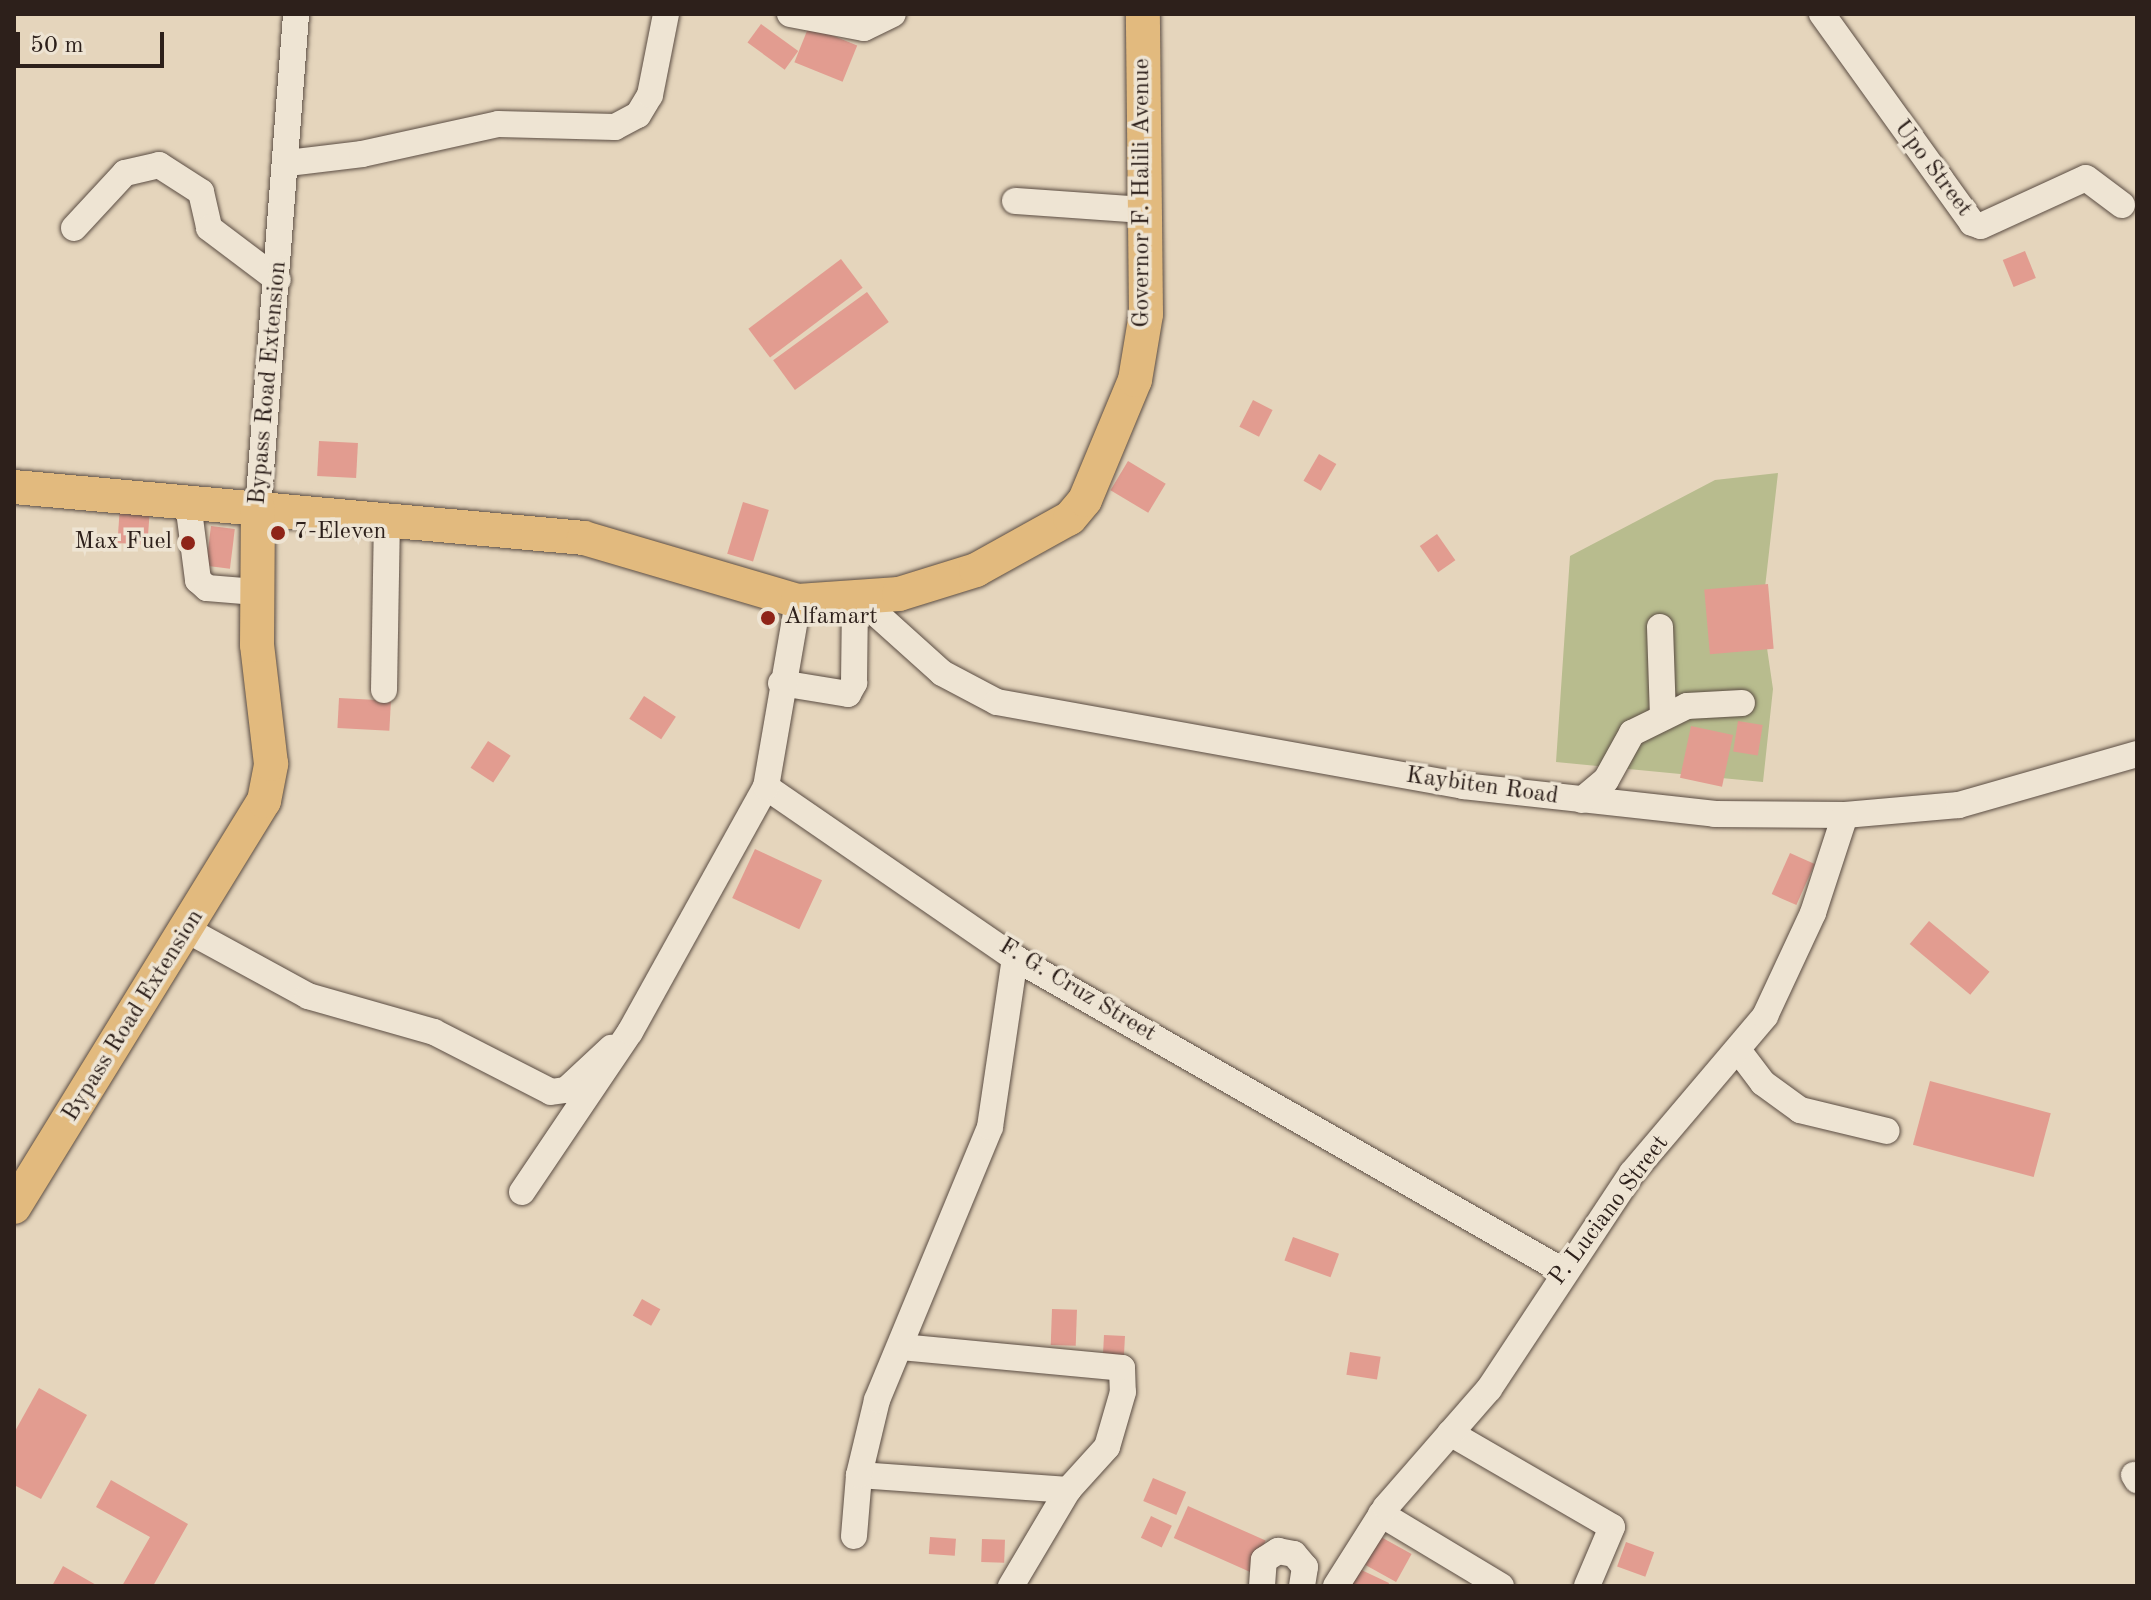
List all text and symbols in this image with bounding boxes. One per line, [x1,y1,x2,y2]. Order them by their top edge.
scale bar [20,16,168,66]
text: 50 m [30,34,84,58]
street label: Governor F. Halili Avenue [1129,58,1157,328]
street label: Upo Street [1886,115,1978,223]
street label: Bypass Road Extension [244,260,294,506]
place label: 7-Eleven [294,519,386,547]
marker: 7-Eleven [269,524,287,542]
place label: Max Fuel [74,529,172,557]
marker: Max Fuel [179,534,197,552]
place label: Alfamart [784,604,878,632]
marker: Alfamart [759,609,777,627]
street label: Kaybiten Road [1404,762,1560,812]
street label: Bypass Road Extension [57,905,211,1127]
street label: F. G. Cruz Street [993,933,1161,1049]
street label: P. Luciano Street [1544,1130,1676,1292]

